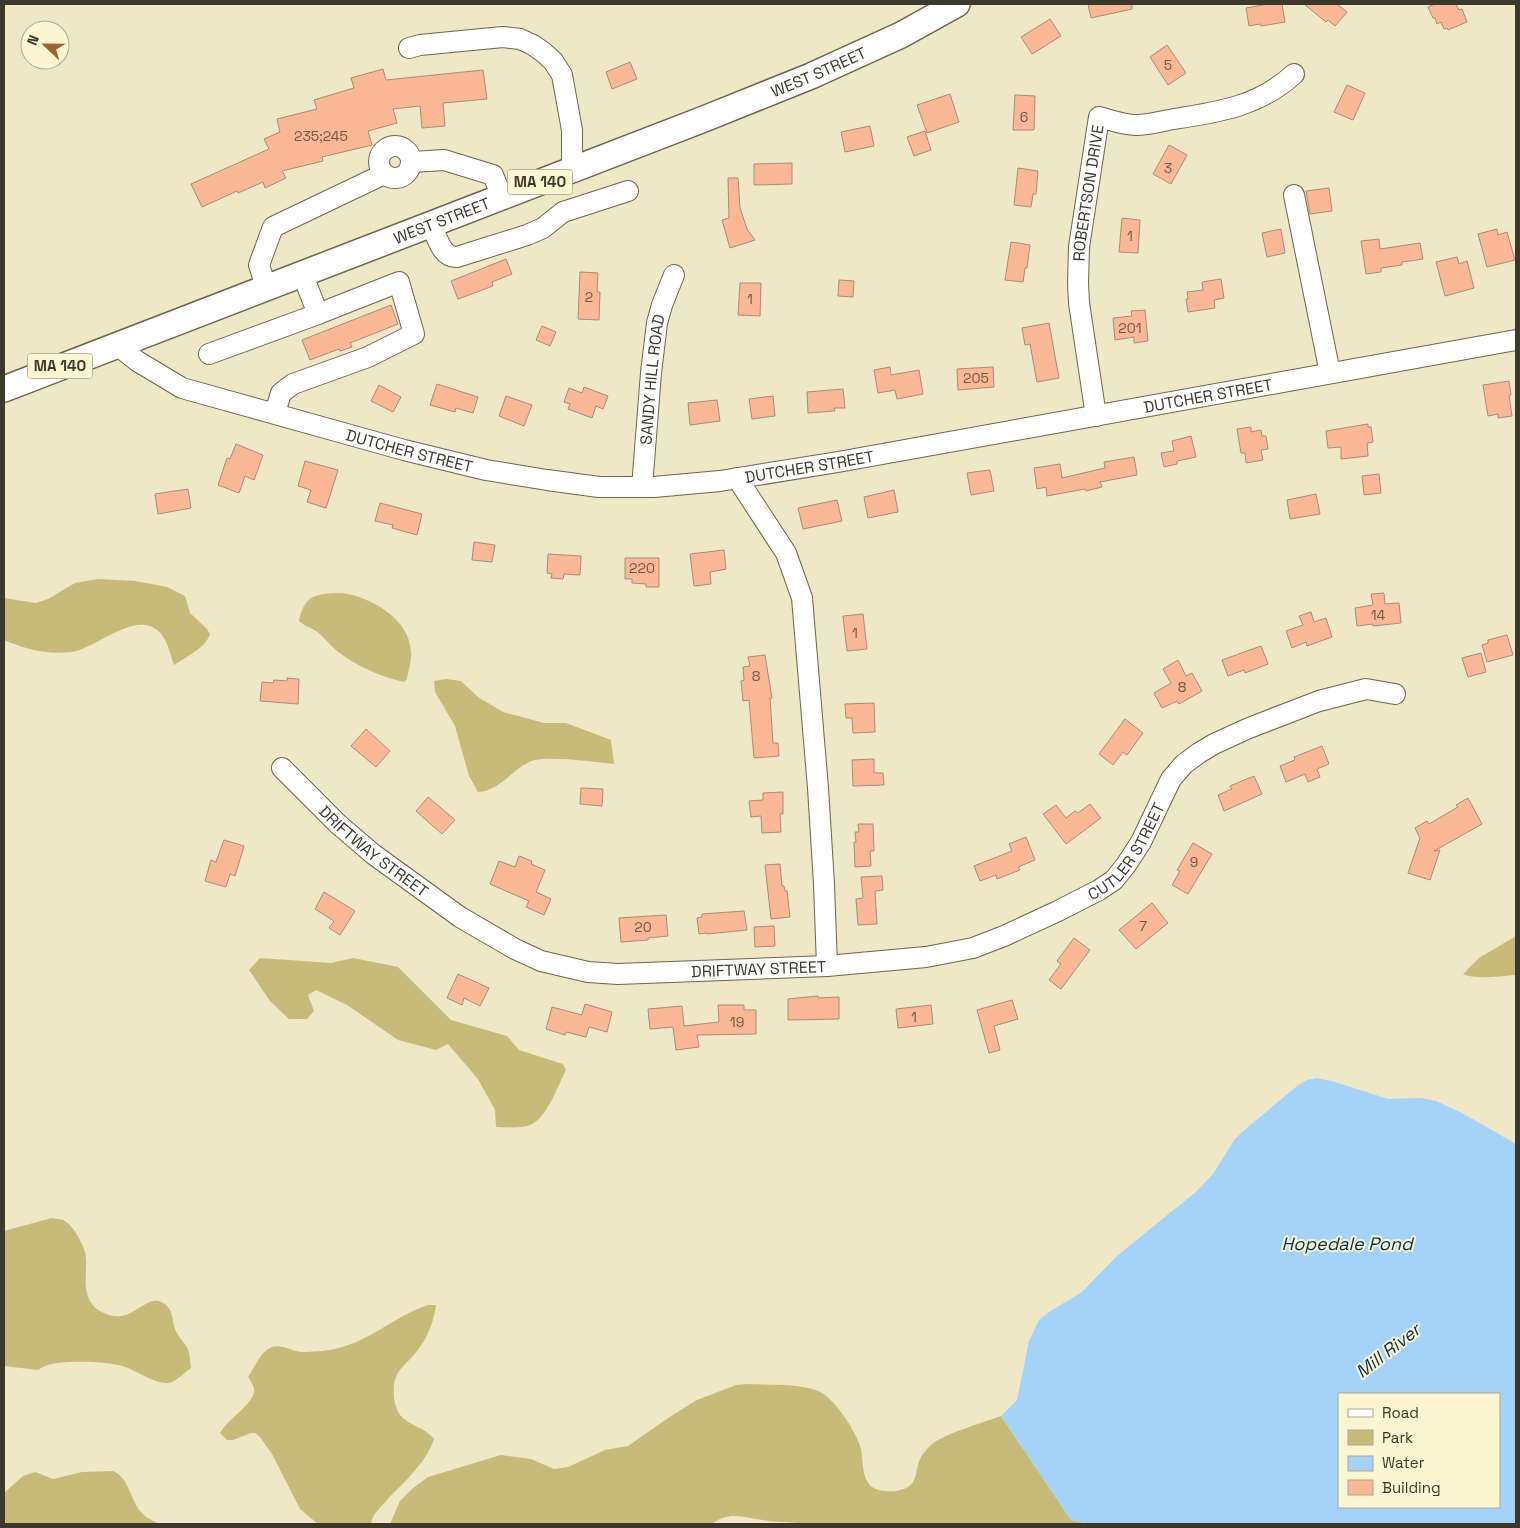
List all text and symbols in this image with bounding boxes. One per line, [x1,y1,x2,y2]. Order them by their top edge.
north arrow [20,20,70,70]
text: N [23,32,43,48]
street label: WEST STREET [768,42,870,102]
house number: 5 [1164,56,1172,74]
house number: 6 [1020,108,1028,126]
street label: ROBERTSON DRIVE [1068,123,1109,262]
house number: 235;245 [294,127,348,145]
house number: 3 [1164,159,1172,177]
road number: MA 140 [508,170,572,194]
street label: WEST STREET [390,193,493,249]
house number: 1 [1127,227,1133,245]
house number: 2 [585,288,593,306]
house number: 1 [747,290,753,308]
street label: SANDY HILL ROAD [635,312,670,446]
house number: 201 [1118,319,1142,337]
road number: MA 140 [28,354,92,378]
house number: 205 [963,369,989,387]
street label: DUTCHER STREET [1142,374,1274,418]
street label: DUTCHER STREET [343,424,475,477]
street label: DUTCHER STREET [743,446,876,488]
house number: 220 [629,559,655,577]
house number: 14 [1371,606,1386,624]
house number: 1 [852,624,858,642]
house number: 8 [752,667,761,685]
house number: 8 [1178,678,1187,696]
street label: CUTLER STREET [1084,799,1169,905]
street label: DRIFTWAY STREET [314,801,433,902]
house number: 9 [1190,853,1198,871]
house number: 7 [1139,917,1147,935]
house number: 20 [634,918,652,936]
street label: DRIFTWAY STREET [691,956,827,982]
house number: 1 [911,1008,917,1026]
house number: 19 [730,1013,744,1031]
water label: Hopedale Pond [1281,1232,1415,1255]
water label: Mill River [1351,1317,1426,1383]
legend [1338,1393,1500,1508]
text: Road [1382,1403,1419,1422]
text: Park [1382,1428,1413,1447]
text: Water [1382,1453,1425,1472]
text: Building [1382,1478,1441,1497]

